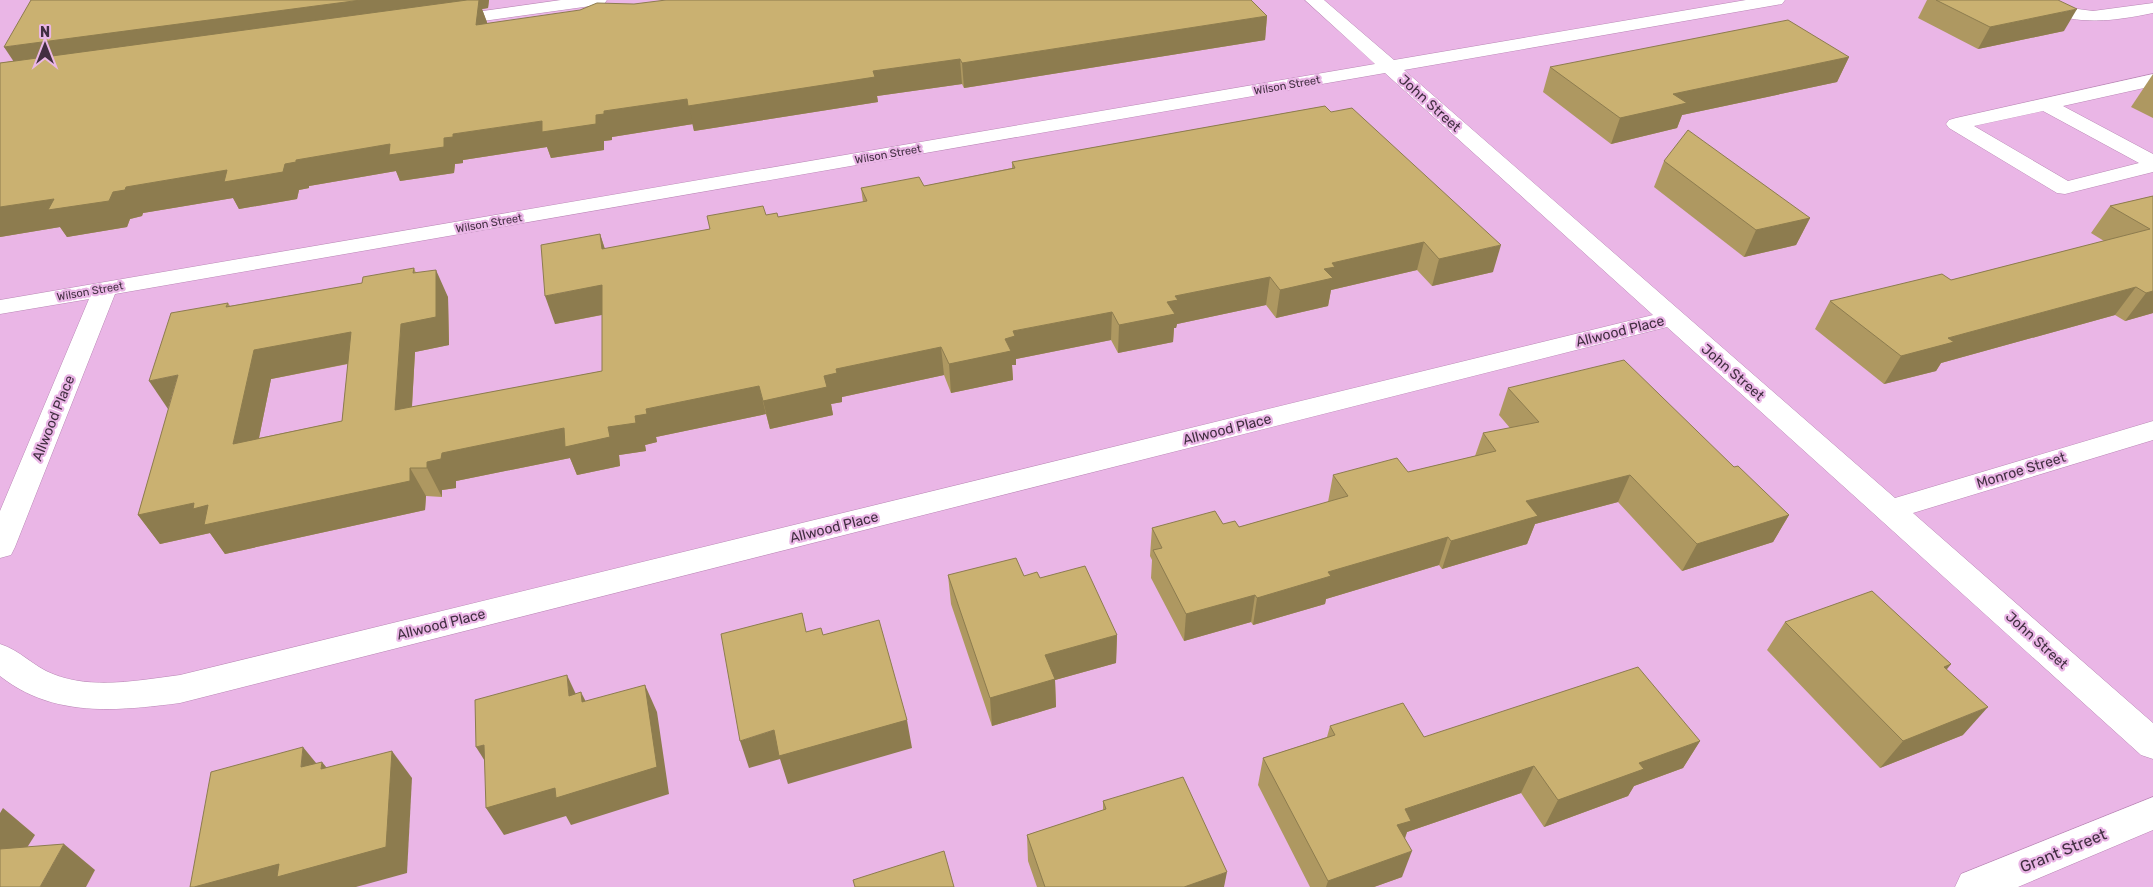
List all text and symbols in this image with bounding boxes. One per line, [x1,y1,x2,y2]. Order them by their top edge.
north arrow [20,20,70,70]
text: N [40,24,50,41]
street label: John Street [1395,71,1465,136]
street label: Wilson Street [1253,73,1322,98]
street label: Wilson Street [854,142,923,167]
street label: Wilson Street [455,211,524,236]
street label: Wilson Street [56,279,125,304]
street label: Allwood Place [1574,312,1666,351]
street label: John Street [1698,340,1768,405]
street label: Allwood Place [29,373,78,463]
street label: Allwood Place [1181,410,1273,449]
street label: Monroe Street [1974,449,2068,492]
street label: Allwood Place [788,508,880,547]
street label: Allwood Place [395,605,487,644]
street label: John Street [2002,608,2072,673]
street label: Grant Street [2017,824,2109,876]

